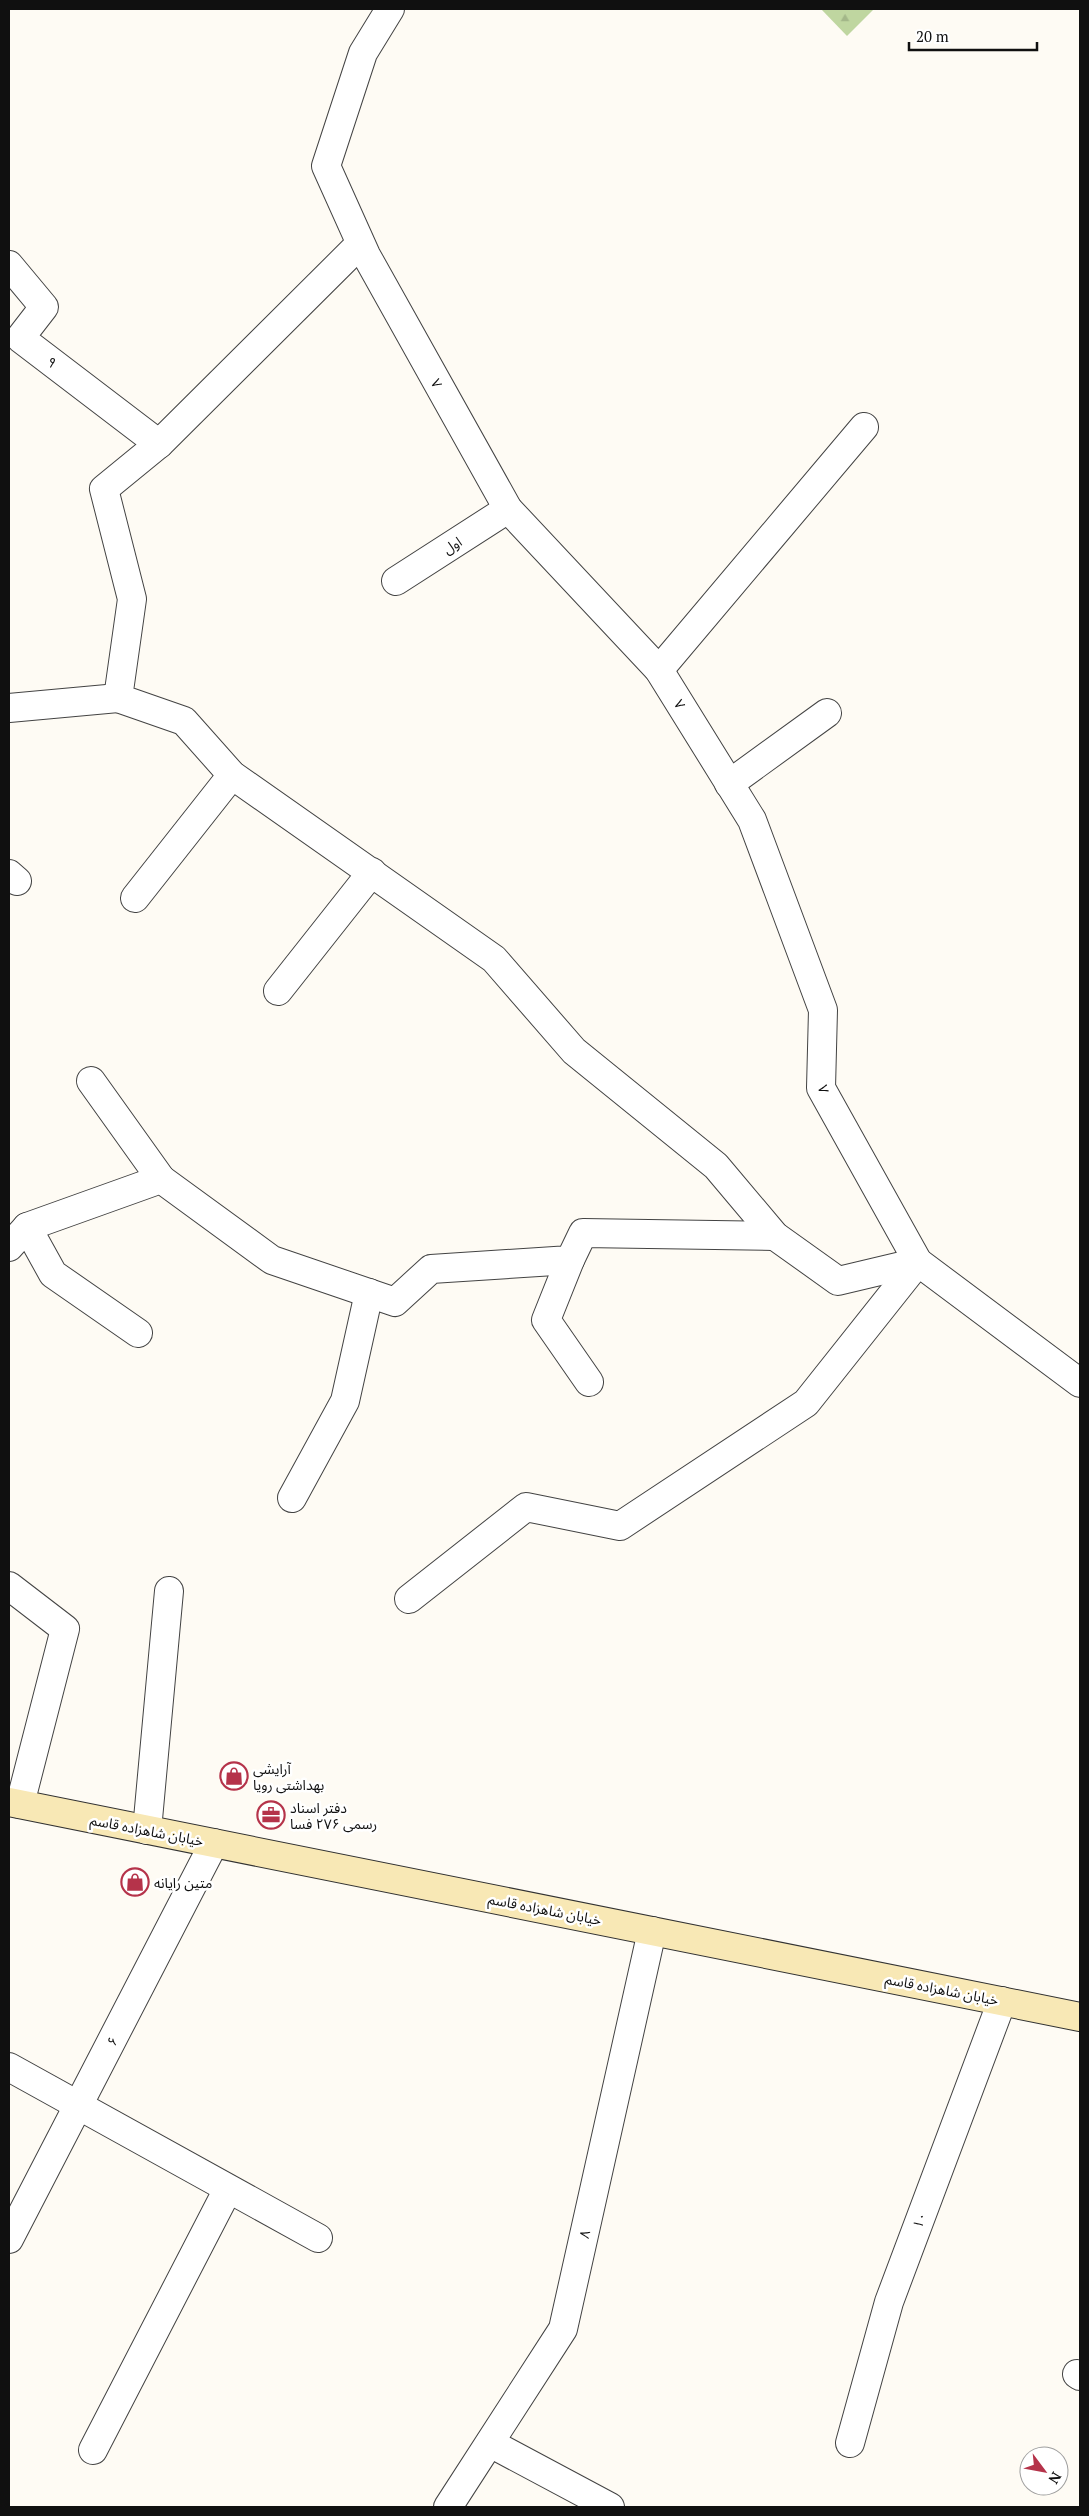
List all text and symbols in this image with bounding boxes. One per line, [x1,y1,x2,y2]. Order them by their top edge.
scale bar [909,20,1036,52]
text: 20 m [916,26,949,46]
street label: ۹ [43,352,61,372]
street label: ۷ [427,375,447,391]
street label: اول [439,532,465,558]
street label: ۷ [670,696,690,712]
street label: ۷ [814,1082,834,1096]
place label: آرایشی بهداشتی رویا [253,1759,324,1794]
shop icon: آرایشی بهداشتی رویا [219,1761,249,1791]
place label: دفتر اسناد رسمی ۲۷۶ فسا [290,1798,377,1833]
office icon: دفتر اسناد رسمی ۲۷۶ فسا [256,1800,286,1830]
street label: خیابان شاهزاده قاسم [88,1810,205,1852]
shop icon: متین رایانه [120,1867,150,1897]
place label: متین رایانه [154,1873,212,1892]
street label: خیابان شاهزاده قاسم [486,1889,603,1931]
street label: خیابان شاهزاده قاسم [883,1969,1000,2011]
street label: ۶ [102,2033,122,2049]
street label: ۱۰ [907,2209,931,2231]
street label: ۸ [574,2228,594,2240]
north arrow [1019,2446,1069,2496]
text: N [1044,2469,1066,2488]

